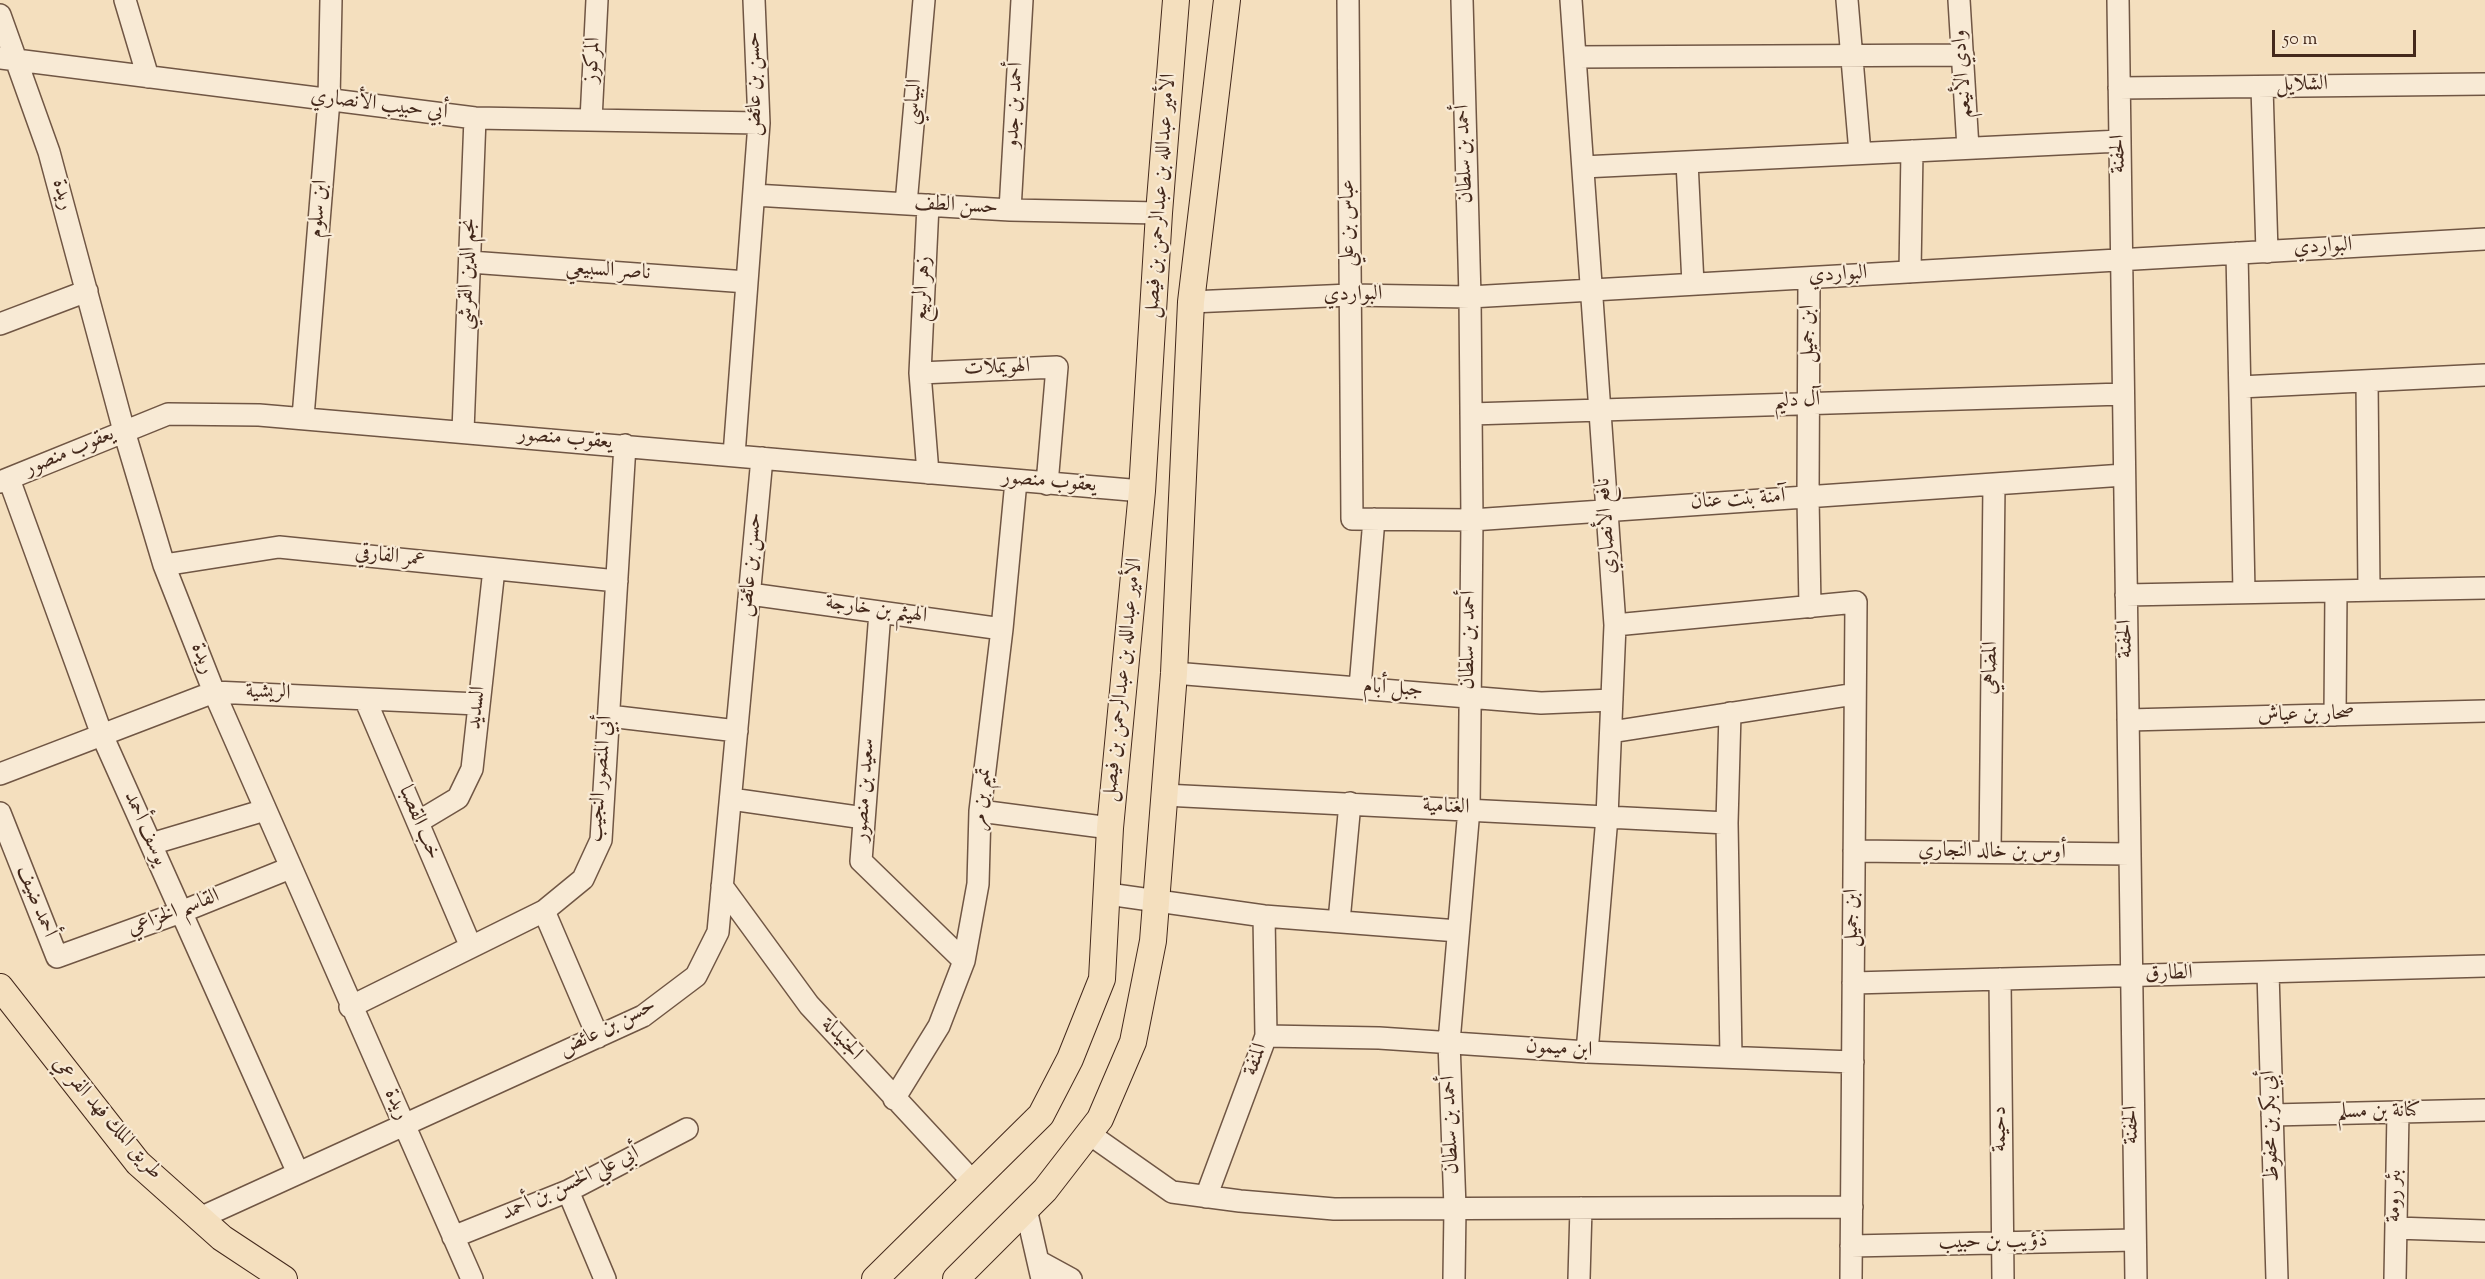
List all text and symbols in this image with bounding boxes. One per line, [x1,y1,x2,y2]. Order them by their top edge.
scale bar [2275,18,2419,56]
text: 50 m [2283,27,2317,53]
street label: وادي الأنيعم [1948,29,1980,119]
street label: حسن بن عائض [742,31,770,137]
street label: المركوز [580,37,608,83]
street label: أحمد بن جدو [1001,62,1031,148]
street label: الأمير عبدالله بن عبدالرحمن بن فيصل [1141,73,1183,319]
street label: الشلايل [2276,73,2328,99]
street label: البياسي [900,78,930,126]
street label: أبي حبيب الأنصاري [309,85,449,127]
street label: أحمد بن سلطان [1452,104,1480,204]
street label: الحفنة [2107,134,2133,174]
street label: ريدة [45,177,77,213]
street label: ابن سلوم [305,179,335,239]
street label: عباس بن علي [1336,179,1362,267]
street label: حسن الطف [913,192,999,222]
street label: نجم الدين القرشي [454,218,484,330]
street label: البواردي [2293,234,2353,262]
street label: ناصر السبيعي [565,256,651,288]
street label: زهر الربيع [910,256,938,322]
street label: البواردي [1808,262,1868,290]
street label: البواردي [1323,283,1383,309]
street label: ابن جميل [1796,305,1822,363]
street label: الهويملات [963,355,1031,383]
street label: آل دليم [1773,389,1821,415]
street label: يعقوب منصور [21,423,119,483]
street label: يعقوب منصور [517,423,613,457]
street label: يعقوب منصور [1001,466,1097,500]
street label: نافع الأنصاري [1592,477,1624,575]
street label: آمنة بنت عنان [1690,485,1786,517]
street label: حسن بن عائض [735,512,769,618]
street label: عمر الفارقي [353,542,427,574]
street label: الأمير عبدالله بن عبدالرحمن بن فيصل [1099,557,1149,803]
street label: أحمد بن سلطان [1457,590,1483,690]
street label: الهيثم بن خارجة [824,591,928,631]
street label: الحفنة [2114,619,2140,659]
street label: ريدة [184,640,218,678]
street label: المضاهي [1979,641,2005,695]
street label: جبل أبام [1362,675,1424,705]
street label: الريشية [245,680,291,708]
street label: السديد [463,685,493,731]
street label: صحار بن عياش [2257,703,2355,729]
street label: أبي المنصور النجيب [584,715,620,843]
street label: سعيد بن منصور [850,738,882,842]
street label: تميم بن مر [968,767,998,831]
street label: خب القصبا [391,782,445,864]
street label: يوسف أحمد [116,788,172,870]
street label: الغنامية [1422,794,1470,822]
street label: أوس بن خالد النجاري [1918,839,2066,867]
street label: أحمد ضيف [9,862,61,942]
street label: القاسم الخزاعي [124,885,224,943]
street label: ابن جميل [1840,889,1866,947]
street label: الطارق [2145,962,2193,988]
street label: حسن بن عائض [555,994,661,1064]
street label: الجنيدلة [815,1013,867,1067]
street label: ابن ميمون [1525,1035,1593,1065]
street label: المنفة [1240,1040,1274,1080]
street label: طريق الملك فهد الفرعي [46,1052,166,1186]
street label: أبي بكر بن محفوظ [2257,1070,2287,1182]
street label: أحمد بن سلطان [1438,1075,1466,1175]
street label: ريدة [377,1085,413,1125]
street label: كنانة بن مسلم [2337,1100,2421,1126]
street label: الحفنة [2120,1105,2146,1145]
street label: دحيمة [1988,1106,2014,1152]
street label: أبي علي الحسن بن أحمد [498,1142,644,1228]
street label: بئر رومة [2383,1169,2409,1223]
street label: ذؤيب بن حبيب [1938,1229,2048,1257]

